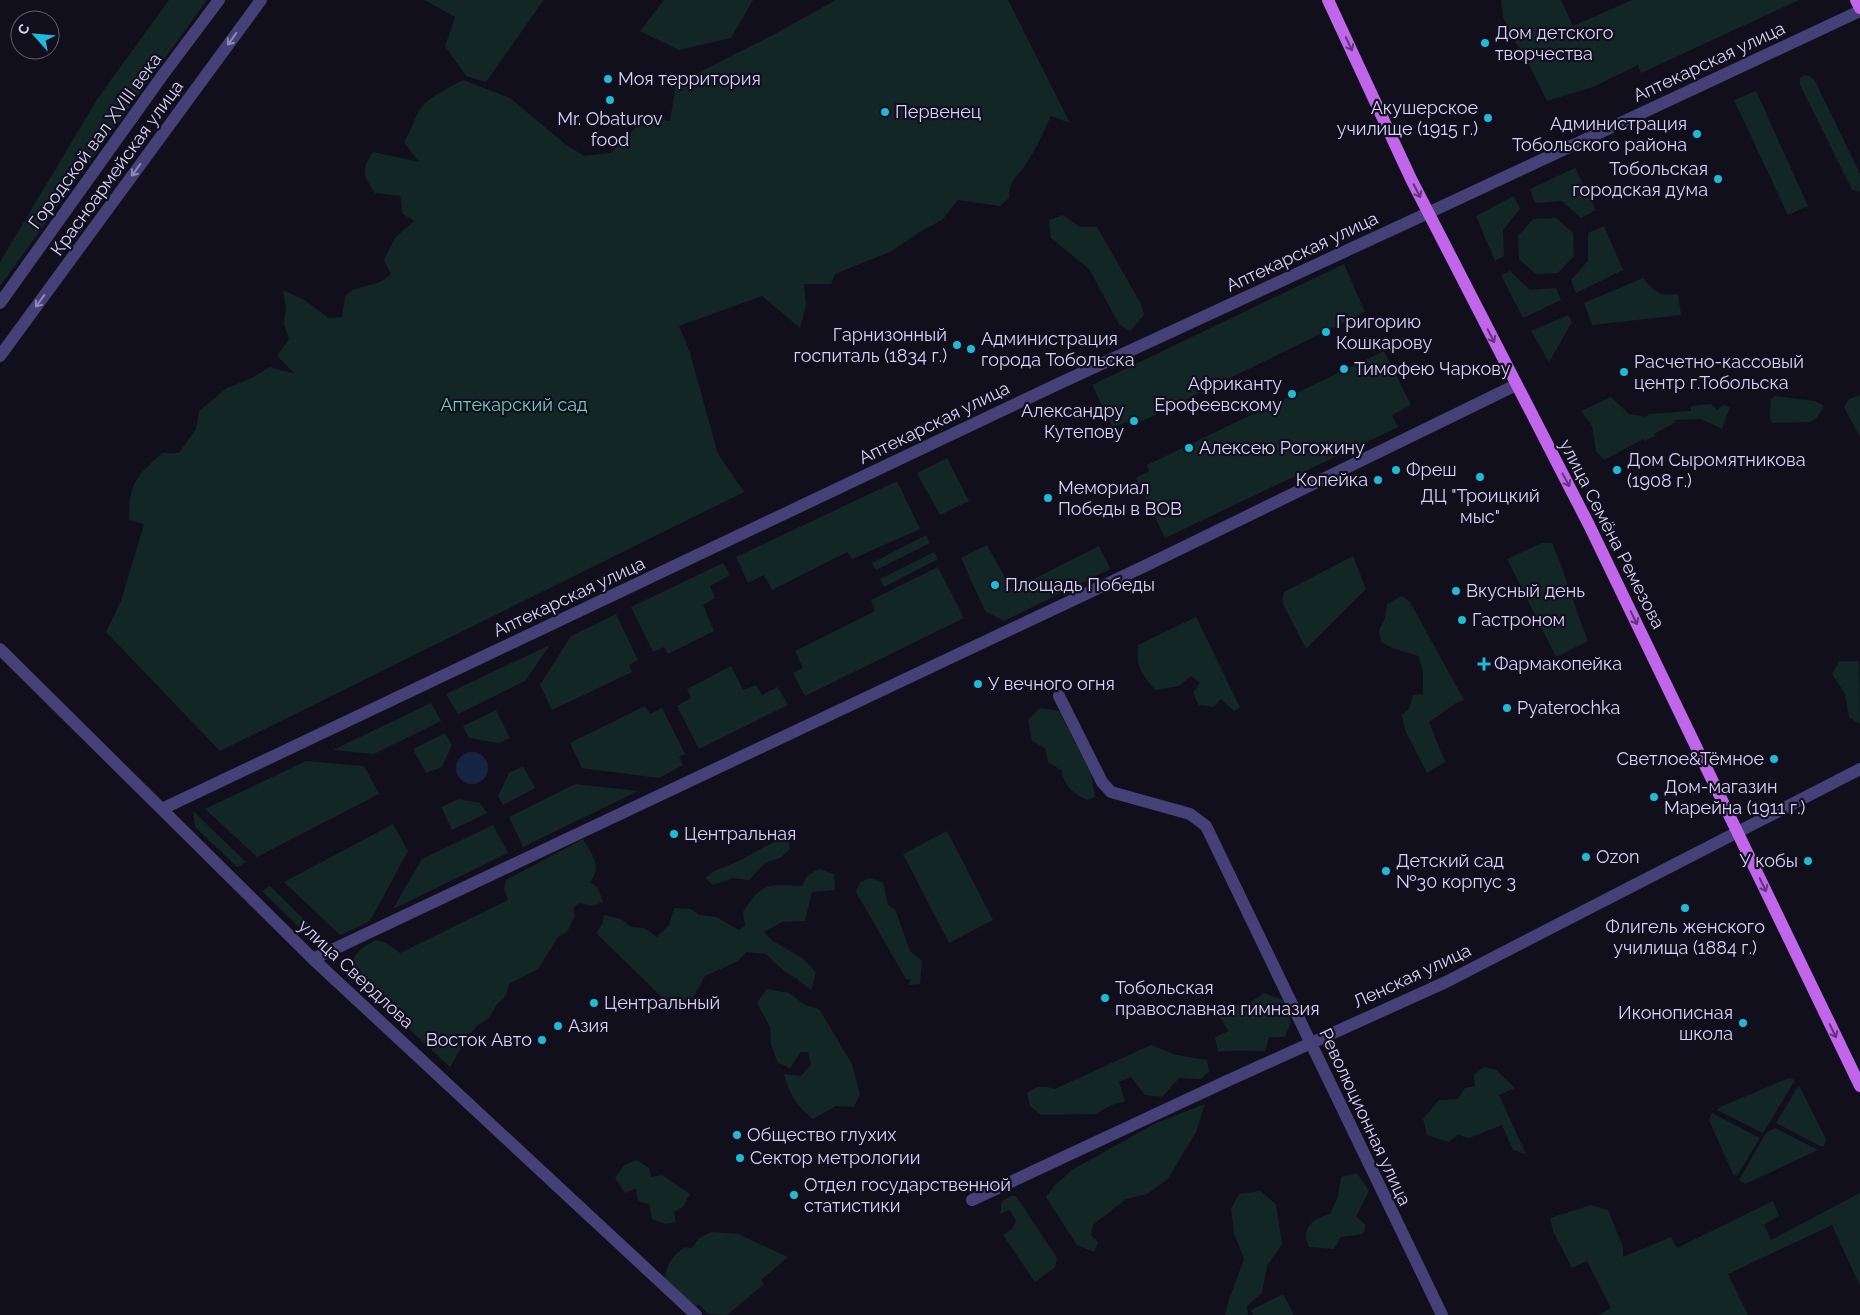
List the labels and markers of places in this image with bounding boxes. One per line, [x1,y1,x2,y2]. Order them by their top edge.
place label: Дом детского творчества [1495,22,1614,64]
marker: Дом детского творчества [1479,37,1491,49]
place label: Моя территория [618,68,761,89]
marker: Моя территория [602,73,614,85]
marker: Mr. Obaturov food [604,94,616,106]
place label: Акушерское училище (1915 г.) [1337,97,1478,139]
place label: Первенец [895,101,981,122]
marker: Первенец [879,106,891,118]
place label: Mr. Obaturov food [557,108,663,150]
marker: Акушерское училище (1915 г.) [1482,112,1494,124]
place label: Администрация Тобольского района [1512,113,1687,155]
marker: Администрация Тобольского района [1691,128,1703,140]
place label: Тобольская городская дума [1572,158,1708,200]
marker: Тобольская городская дума [1712,173,1724,185]
place label: Григорию Кошкарову [1336,311,1433,353]
place label: Гарнизонный госпиталь (1834 г.) [793,324,947,366]
marker: Григорию Кошкарову [1320,326,1332,338]
place label: Администрация города Тобольска [981,328,1135,370]
marker: Гарнизонный госпиталь (1834 г.) [951,339,963,351]
marker: Администрация города Тобольска [965,343,977,355]
place label: Расчетно-кассовый центр г.Тобольска [1634,351,1804,393]
place label: Тимофею Чаркову [1354,358,1511,379]
marker: Тимофею Чаркову [1338,363,1350,375]
marker: Расчетно-кассовый центр г.Тобольска [1618,366,1630,378]
place label: Африканту Ерофеевскому [1154,373,1282,415]
marker: Африканту Ерофеевскому [1286,388,1298,400]
place label: Александру Кутепову [1021,400,1124,442]
marker: Александру Кутепову [1128,415,1140,427]
place label: Алексею Рогожину [1199,437,1365,458]
marker: Алексею Рогожину [1183,442,1195,454]
place label: Дом Сыромятникова (1908 г.) [1627,449,1806,491]
place label: Фреш [1406,459,1457,480]
marker: Фреш [1390,464,1402,476]
marker: Дом Сыромятникова (1908 г.) [1611,464,1623,476]
place label: Копейка [1296,469,1368,490]
marker: ДЦ "Троицкий мыс" [1474,471,1486,483]
marker: Копейка [1372,474,1384,486]
place label: Мемориал Победы в ВОВ [1058,477,1182,519]
place label: ДЦ "Троицкий мыс" [1420,485,1540,527]
marker: Мемориал Победы в ВОВ [1042,492,1054,504]
place label: Площадь Победы [1005,574,1155,595]
marker: Площадь Победы [989,579,1001,591]
place label: Вкусный день [1466,580,1585,601]
marker: Вкусный день [1450,585,1462,597]
place label: Гастроном [1472,609,1565,630]
marker: Гастроном [1456,614,1468,626]
place label: Фармакопейка [1494,653,1622,674]
marker: Фармакопейка [1478,658,1490,670]
place label: У вечного огня [988,673,1115,694]
marker: У вечного огня [972,678,984,690]
place label: Pyaterochka [1517,697,1620,718]
marker: Pyaterochka [1501,702,1513,714]
place label: Светлое&Тёмное [1616,748,1764,769]
marker: Светлое&Тёмное [1768,753,1780,765]
place label: Дом-магазин Марейна (1911 г.) [1664,776,1806,818]
marker: Дом-магазин Марейна (1911 г.) [1648,791,1660,803]
place label: Центральная [684,823,796,844]
marker: Центральная [668,828,680,840]
place label: Ozon [1596,846,1639,867]
place label: Детский сад №30 корпус 3 [1396,850,1516,892]
place label: У кобы [1740,850,1798,871]
marker: Ozon [1580,851,1592,863]
marker: У кобы [1802,855,1814,867]
marker: Детский сад №30 корпус 3 [1380,865,1392,877]
marker: Флигель женского училища (1884 г.) [1679,902,1691,914]
place label: Флигель женского училища (1884 г.) [1605,916,1765,958]
place label: Тобольская православная гимназия [1115,977,1319,1019]
place label: Центральный [604,992,720,1013]
marker: Тобольская православная гимназия [1099,992,1111,1004]
marker: Центральный [588,997,600,1009]
place label: Иконописная школа [1618,1002,1733,1044]
place label: Азия [568,1015,608,1036]
marker: Иконописная школа [1737,1017,1749,1029]
marker: Азия [552,1020,564,1032]
place label: Восток Авто [426,1029,532,1050]
marker: Восток Авто [536,1034,548,1046]
place label: Общество глухих [747,1124,896,1145]
marker: Общество глухих [731,1129,743,1141]
place label: Сектор метрологии [750,1147,920,1168]
marker: Сектор метрологии [734,1152,746,1164]
place label: Отдел государственной статистики [804,1174,1011,1216]
marker: Отдел государственной статистики [788,1189,800,1201]

